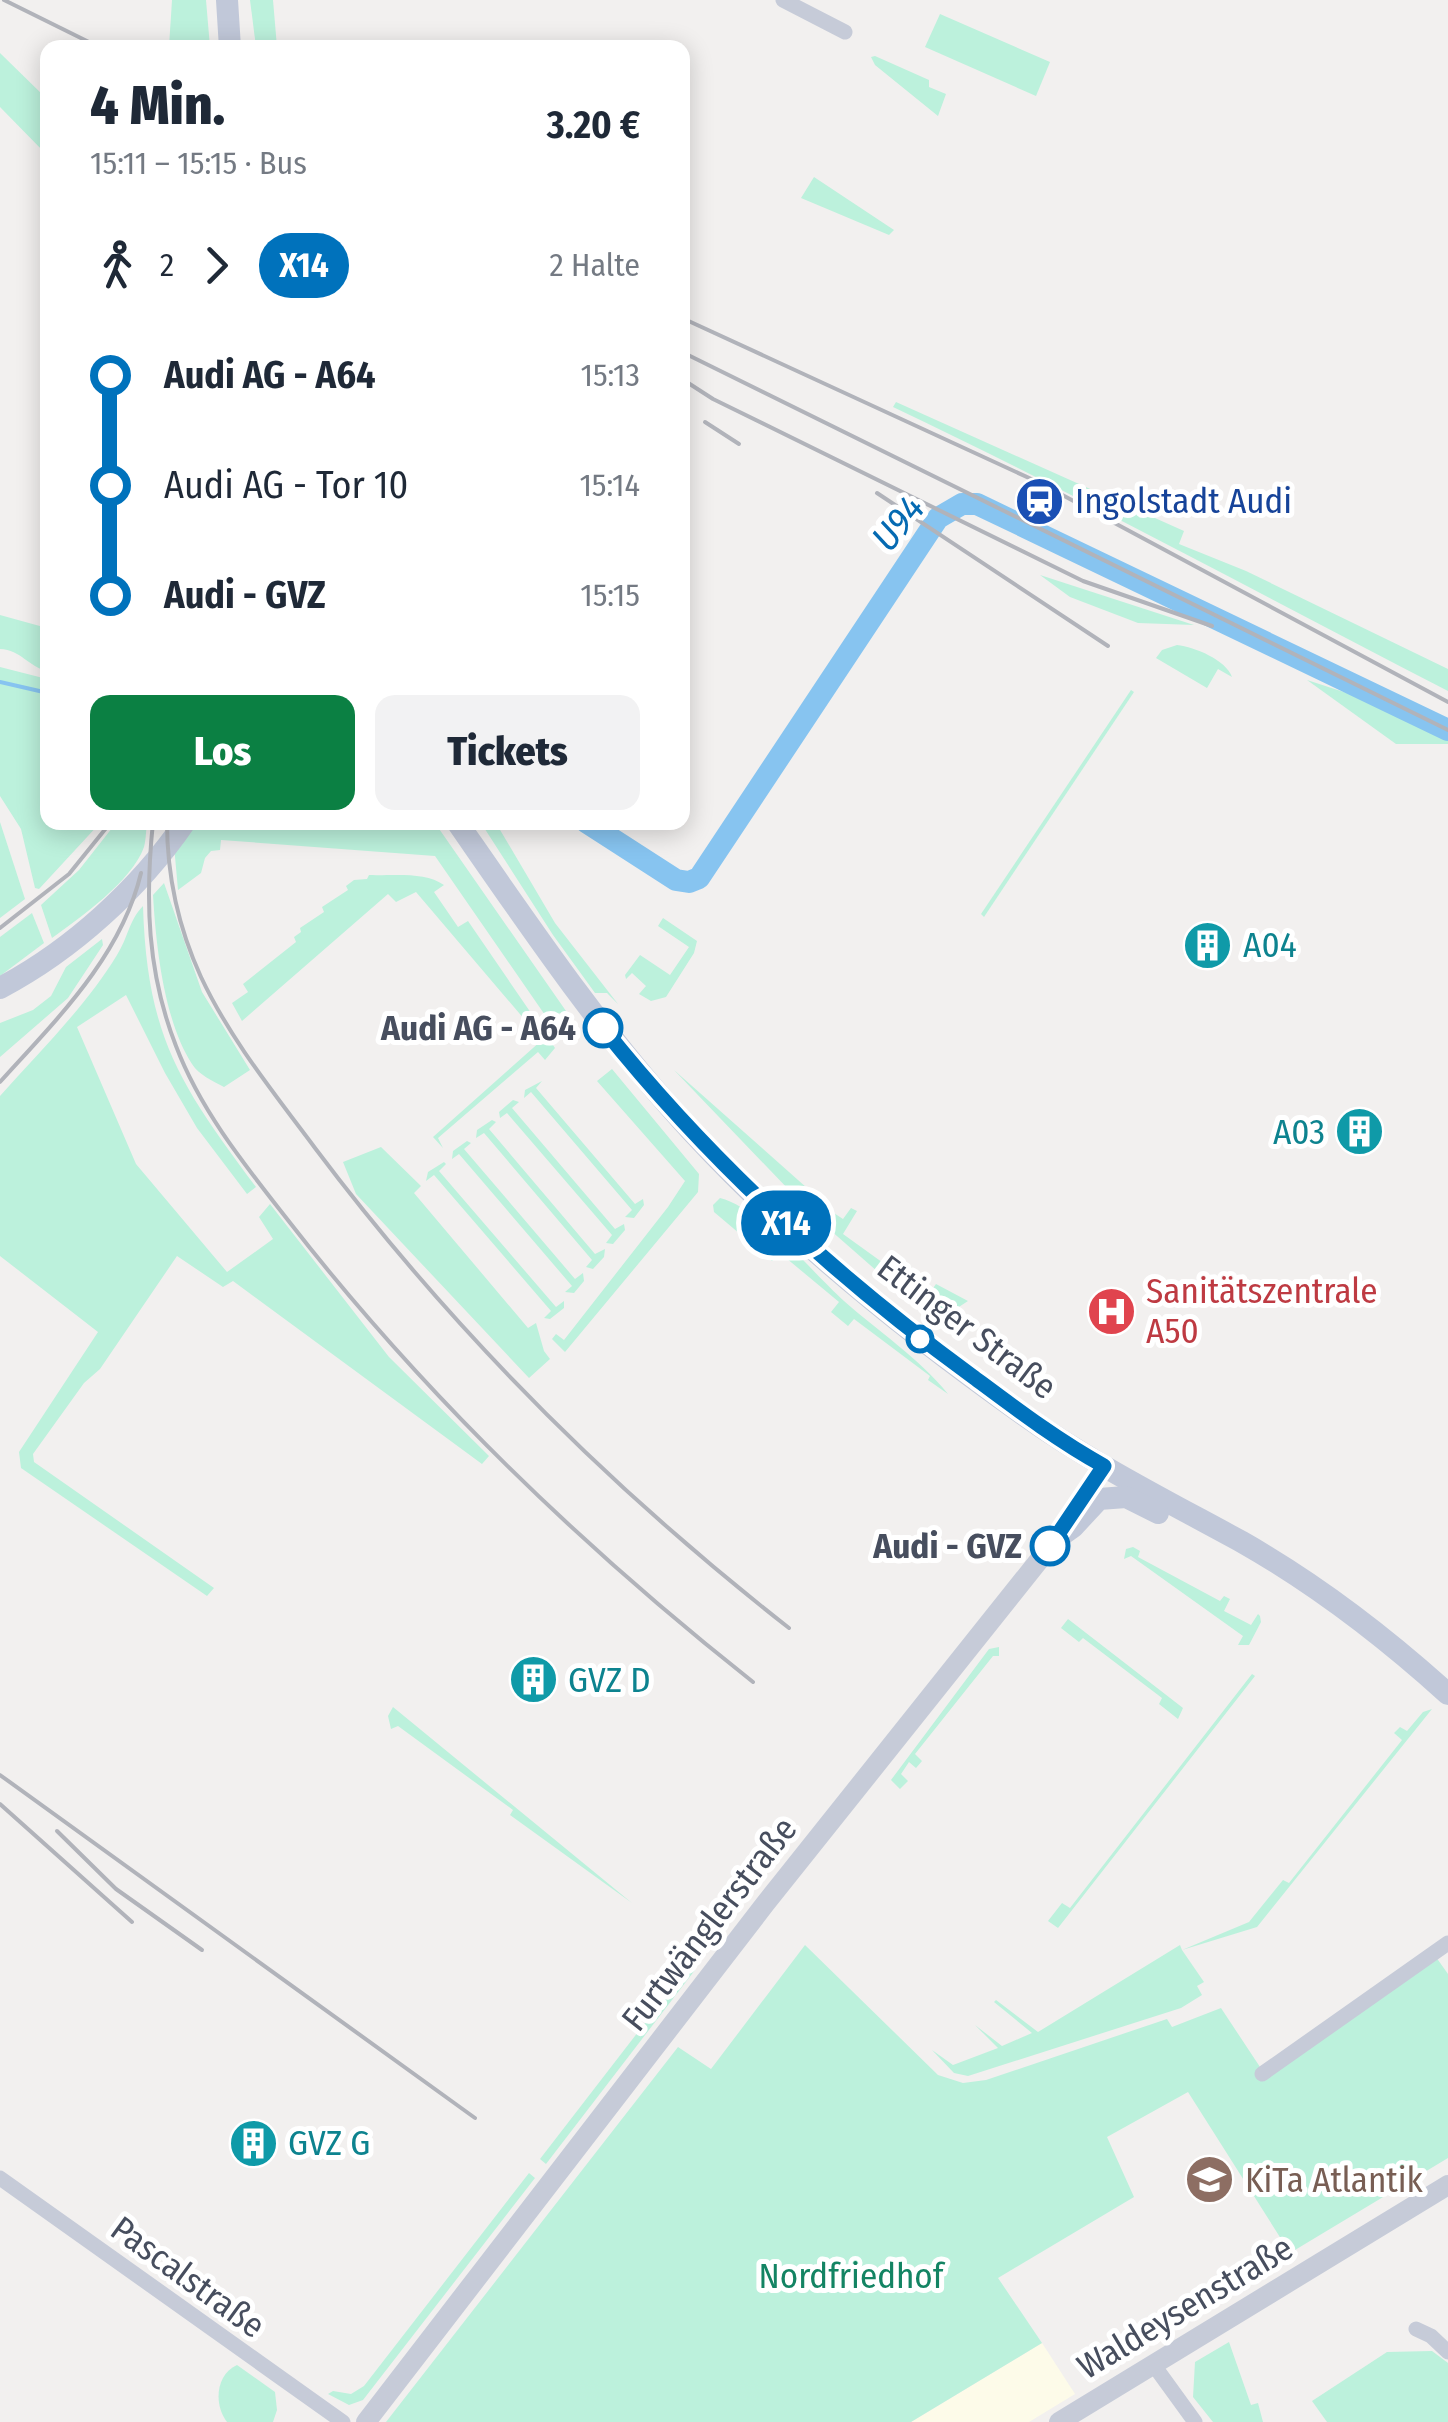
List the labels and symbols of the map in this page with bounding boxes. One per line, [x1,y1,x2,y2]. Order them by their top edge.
station icon: Ingolstadt Audi [1014,475,1066,527]
place label: Ingolstadt Audi [1075,480,1292,522]
water label: U94 [862,486,934,560]
building icon: A04 [1182,919,1234,971]
place label: A04 [1243,924,1297,966]
place label: Audi AG - A64 [380,1007,576,1049]
marker: Audi AG - A64 [584,1009,622,1047]
building icon: A03 [1334,1106,1386,1158]
place label: A03 [1273,1111,1325,1153]
line badge: X14 [728,1190,844,1256]
street label: Ettinger Straße [869,1246,1065,1408]
place label: Sanitätszentrale A50 [1146,1270,1378,1352]
hospital icon: Sanitätszentrale A50 [1085,1285,1137,1337]
unlabelled marker [907,1326,933,1352]
place label: Audi - GVZ [872,1525,1022,1567]
marker: Audi - GVZ [1031,1527,1069,1565]
building icon: GVZ D [507,1654,559,1706]
place label: GVZ D [568,1659,651,1701]
street label: Furtwänglerstraße [613,1809,805,2039]
building icon: GVZ G [227,2117,279,2169]
place label: GVZ G [288,2122,370,2164]
school or university icon: KiTa Atlantik [1184,2154,1236,2206]
place label: KiTa Atlantik [1245,2159,1424,2201]
street label: Pascalstraße [103,2207,273,2347]
street label: Waldeysenstraße [1070,2226,1300,2388]
park label: Nordfriedhof [758,2255,946,2297]

